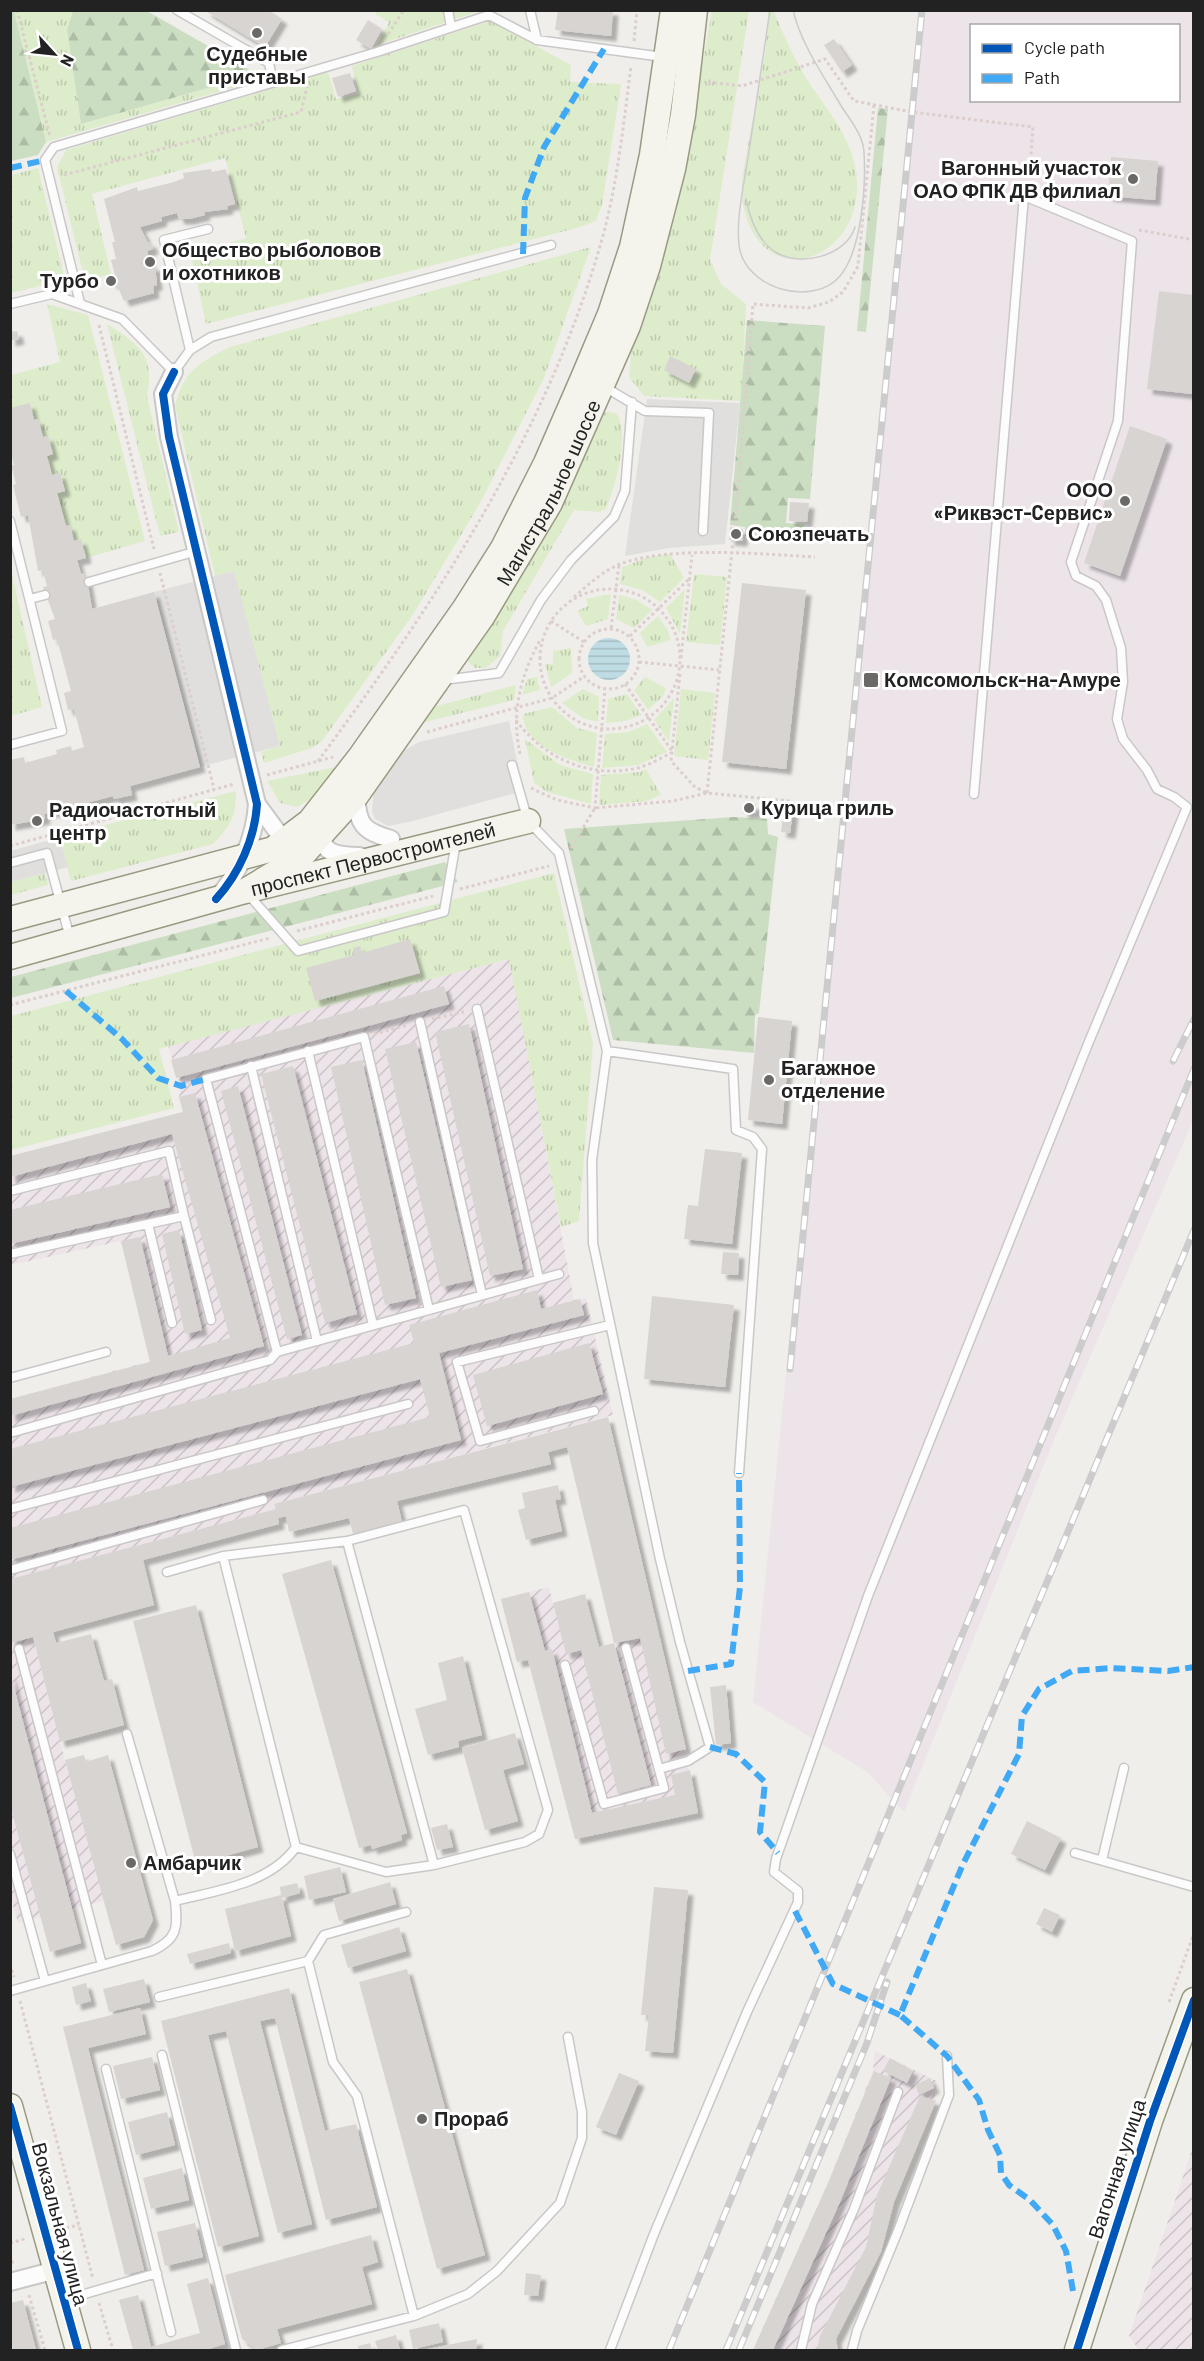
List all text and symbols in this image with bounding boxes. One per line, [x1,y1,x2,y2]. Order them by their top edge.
north arrow [24,24,84,84]
legend [970,24,1180,102]
marker: Судебные приставы [250,26,264,40]
text: Cycle path [1024,36,1105,58]
place label: Судебные приставы [206,41,308,88]
text: N [57,52,79,70]
text: Path [1024,66,1060,88]
place label: Вагонный участок ОАО ФПК ДВ филиал [913,155,1122,202]
marker: Вагонный участок ОАО ФПК ДВ филиал [1126,172,1140,186]
place label: Общество рыболовов и охотников [162,237,381,284]
marker: Общество рыболовов и охотников [143,255,157,269]
place label: Турбо [40,268,99,292]
marker: Турбо [104,274,118,288]
street label: Магистральное шоссе [491,396,605,589]
place label: ООО «Риквэст-Cервис» [934,477,1113,524]
marker: ООО «Риквэст-Cервис» [1118,494,1132,508]
place label: Союзпечать [748,521,869,545]
marker: Союзпечать [729,527,743,541]
place label: Комсомольск-на-Амуре [884,667,1121,691]
marker: Комсомольск-на-Амуре [862,671,880,689]
place label: Курица гриль [761,795,894,819]
place label: Радиочастотный центр [49,797,216,844]
marker: Курица гриль [742,801,756,815]
marker: Радиочастотный центр [30,814,44,828]
street label: проспект Первостроителей [248,817,498,900]
place label: Багажное отделение [781,1055,885,1102]
marker: Багажное отделение [762,1073,776,1087]
place label: Амбарчик [143,1850,242,1874]
marker: Амбарчик [124,1856,138,1870]
street label: Вагонная улица [1082,2095,1150,2242]
place label: Прораб [434,2106,509,2130]
marker: Прораб [415,2112,429,2126]
street label: Вокзальная улица [28,2140,94,2309]

